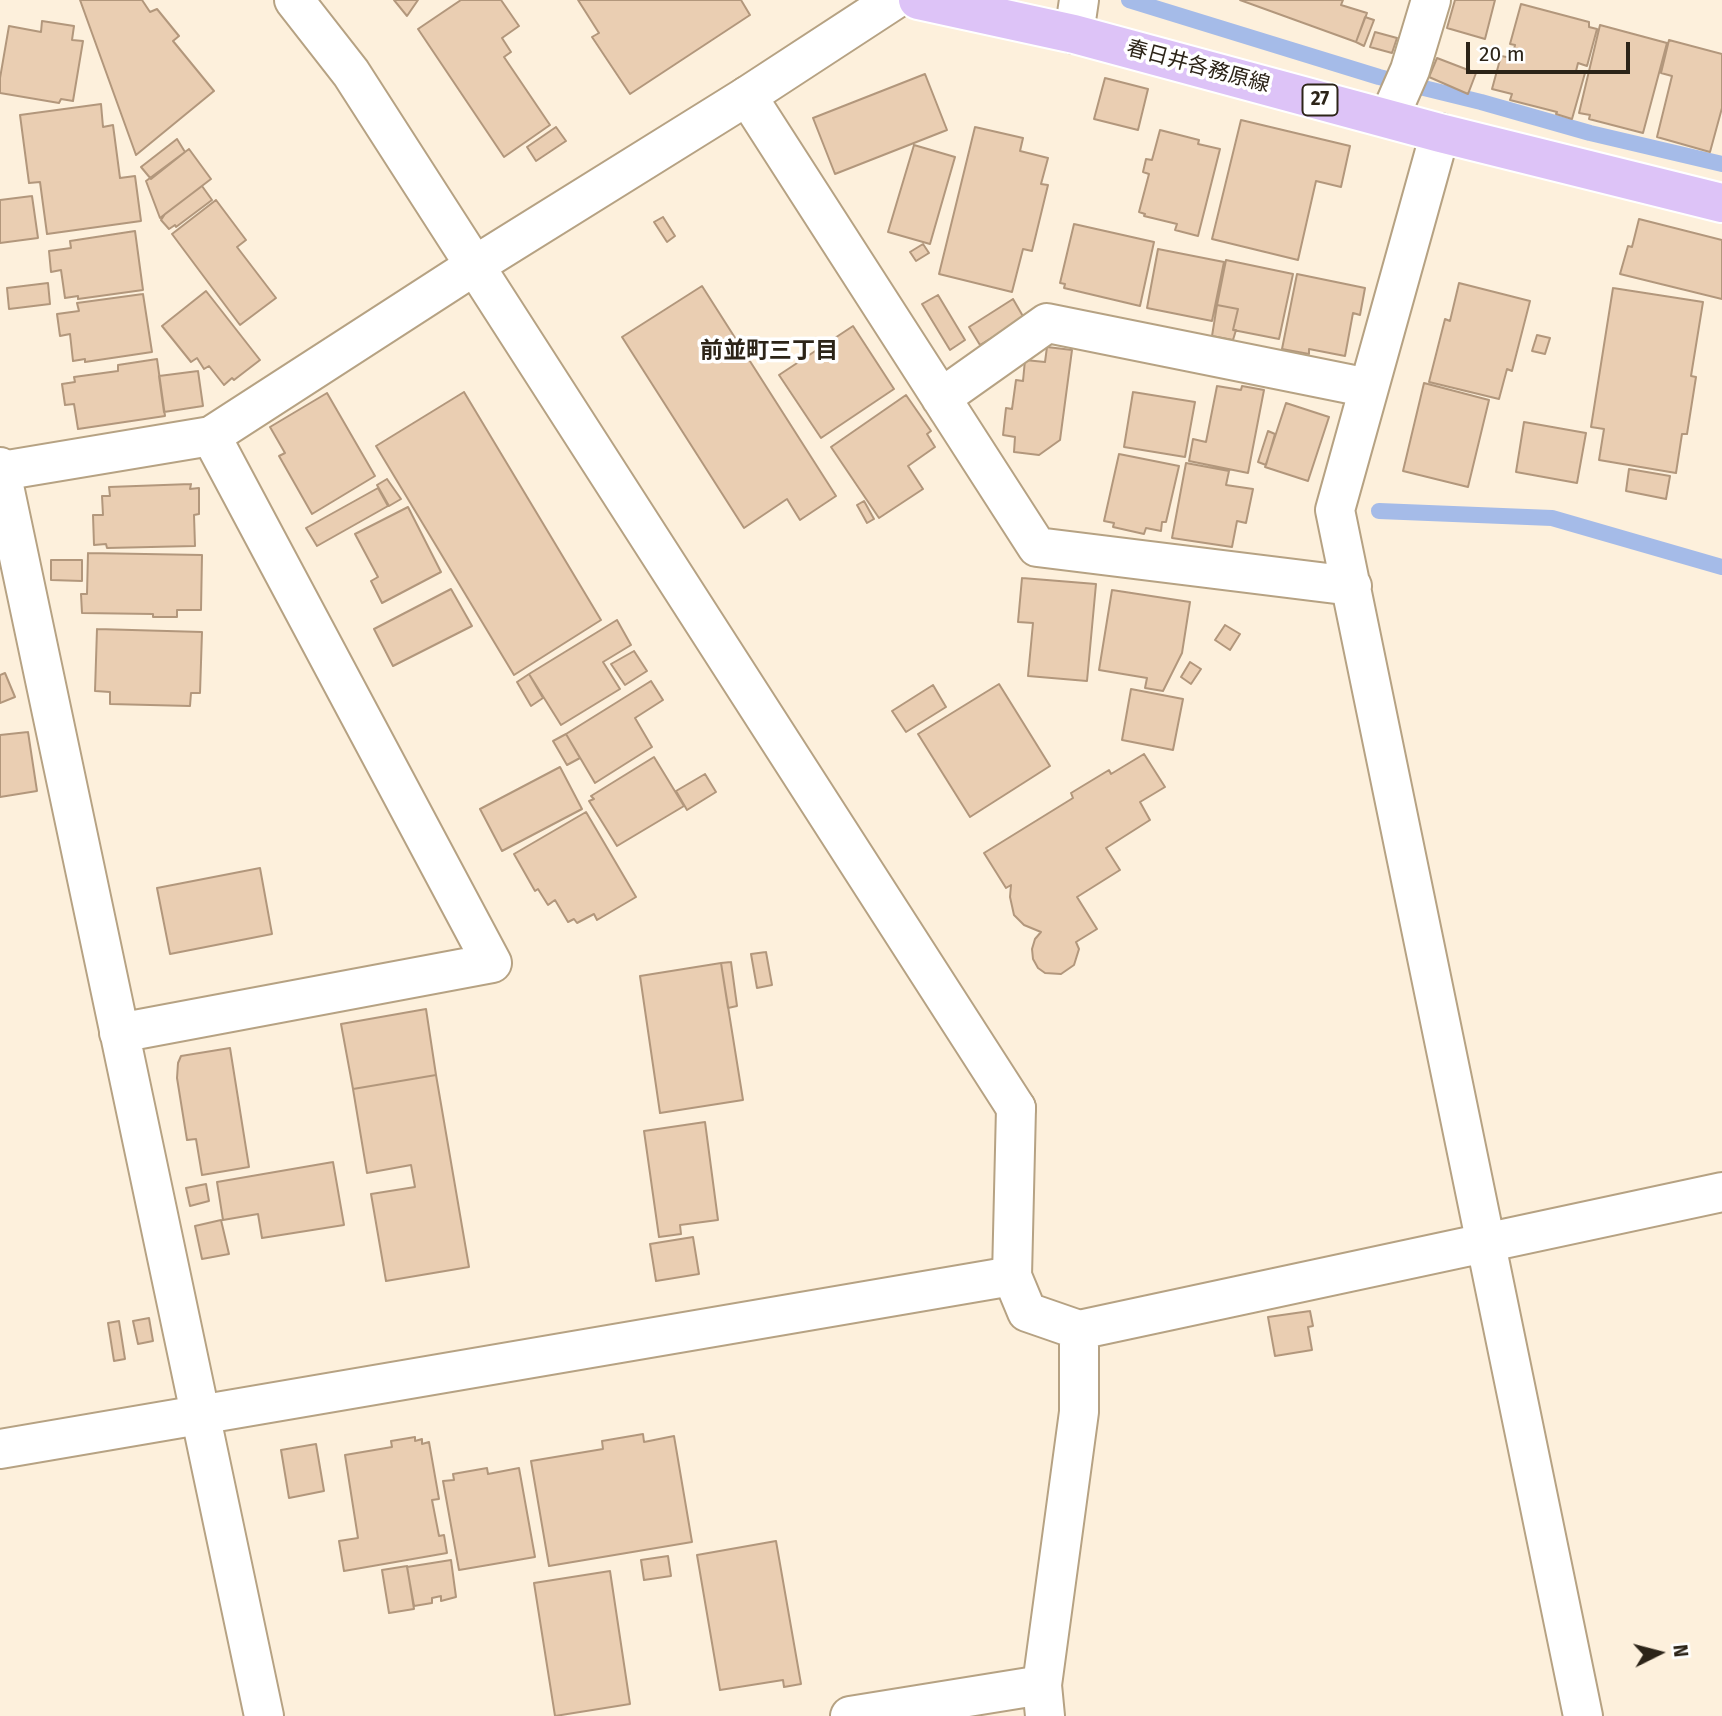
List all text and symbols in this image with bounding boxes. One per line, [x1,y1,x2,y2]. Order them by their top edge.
scale bar [1470,28,1634,72]
street label: 春日井各務原線 [1124,36,1272,98]
text: 20 m [1479,41,1525,67]
road number: 27 [1302,85,1338,116]
district label: 前並町三丁目 [700,338,838,366]
north arrow [1624,1618,1694,1688]
text: N [1668,1643,1692,1658]

